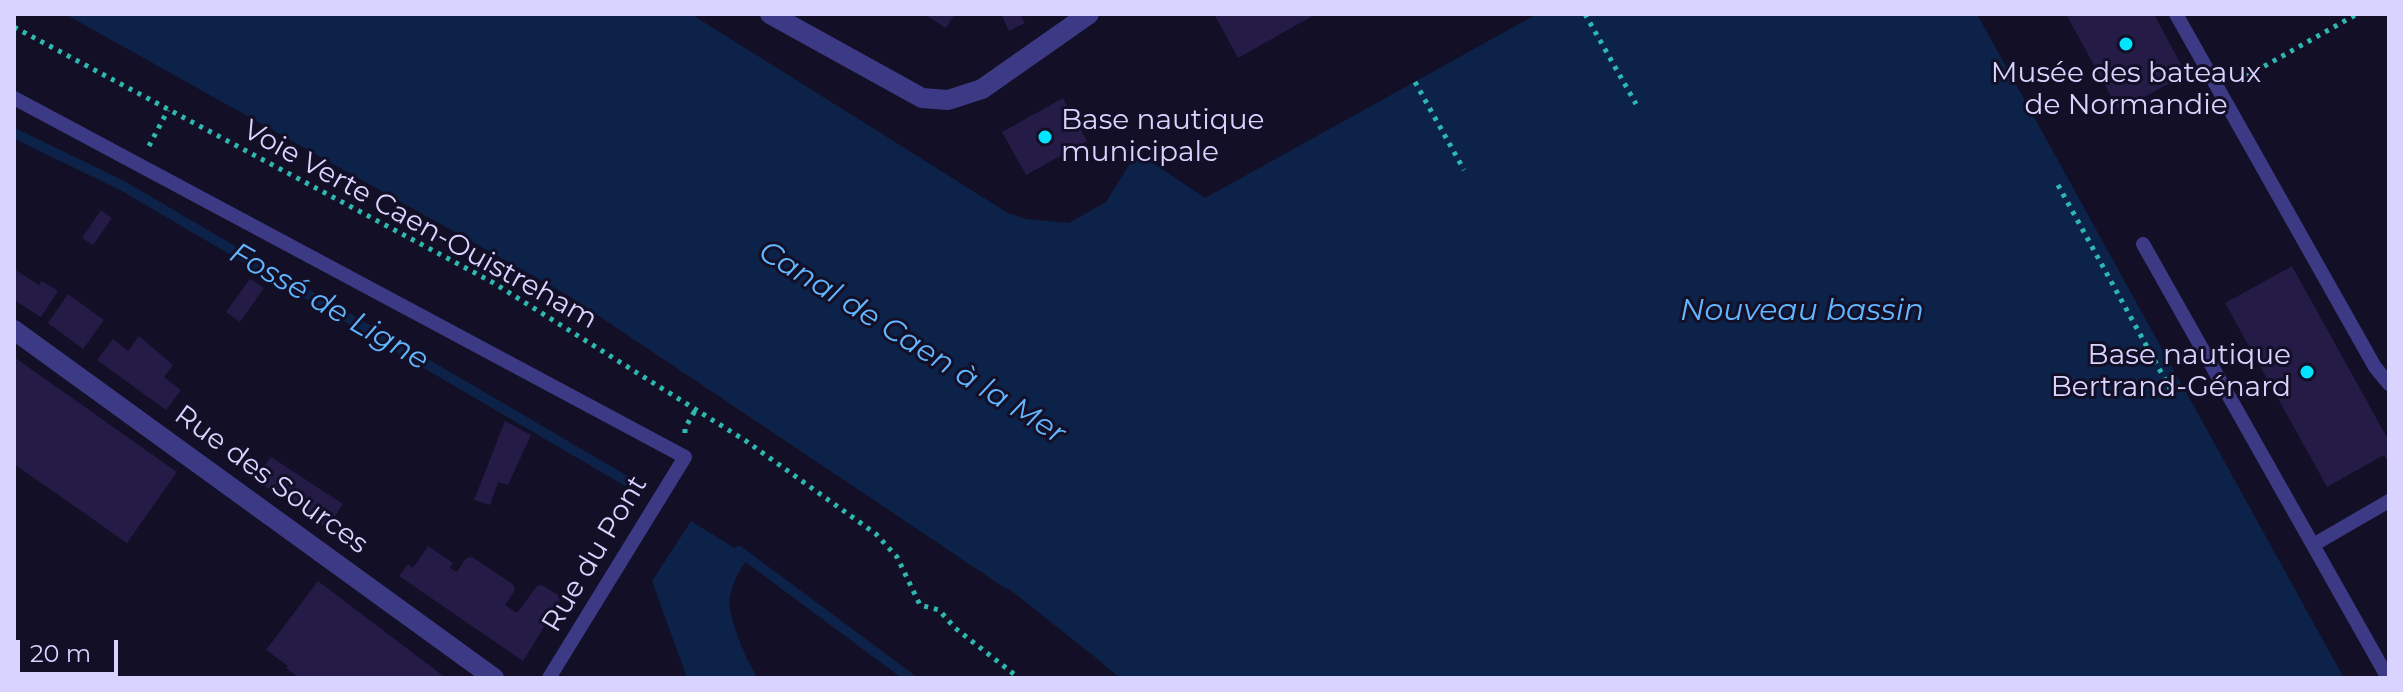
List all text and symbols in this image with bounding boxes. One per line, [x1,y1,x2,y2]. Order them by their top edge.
marker: Musée des bateaux de Normandie [2117,35,2135,53]
place label: Musée des bateaux de Normandie [1991,57,2261,123]
place label: Base nautique municipale [1061,104,1264,170]
street label: Voie Verte Caen-Ouistreham [237,113,603,337]
marker: Base nautique municipale [1036,128,1054,146]
water label: Canal de Caen à la Mer [752,234,1072,452]
water label: Fossé de Ligne [223,236,435,378]
water label: Nouveau bassin [1680,293,1924,329]
place label: Base nautique Bertrand-Génard [2051,339,2291,405]
marker: Base nautique Bertrand-Génard [2298,363,2316,381]
street label: Rue des Sources [168,399,374,561]
street label: Rue du Pont [535,470,655,638]
scale bar [20,624,122,674]
text: 20 m [30,639,91,668]

